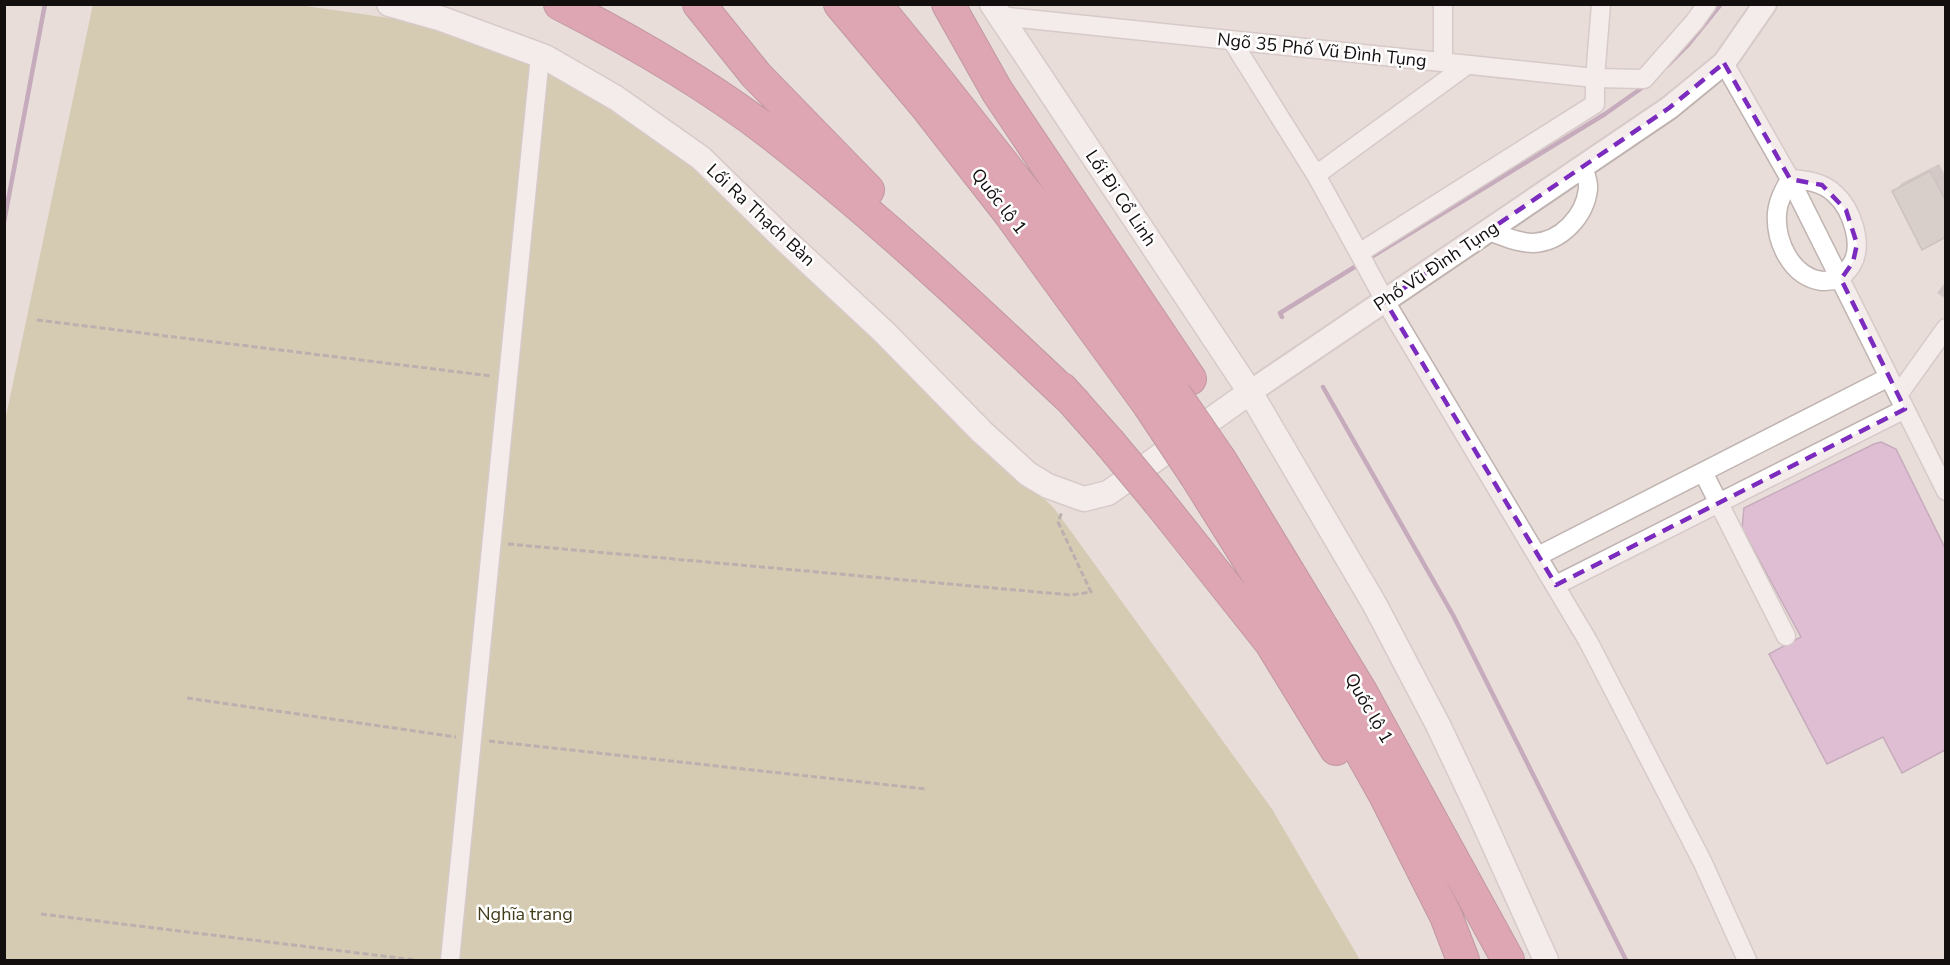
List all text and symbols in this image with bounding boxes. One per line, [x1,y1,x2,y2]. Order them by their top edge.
street label: Ngõ 35 Phố Vũ Đình Tụng [1216,27,1428,73]
street label: Lối Đi Cổ Linh [1080,145,1162,251]
street label: Lối Ra Thạch Bàn [701,158,821,272]
street label: Quốc lộ 1 [966,163,1032,239]
street label: Phố Vũ Đình Tụng [1369,215,1503,317]
street label: Quốc lộ 1 [1339,668,1399,748]
park label: Nghĩa trang [477,902,573,926]

